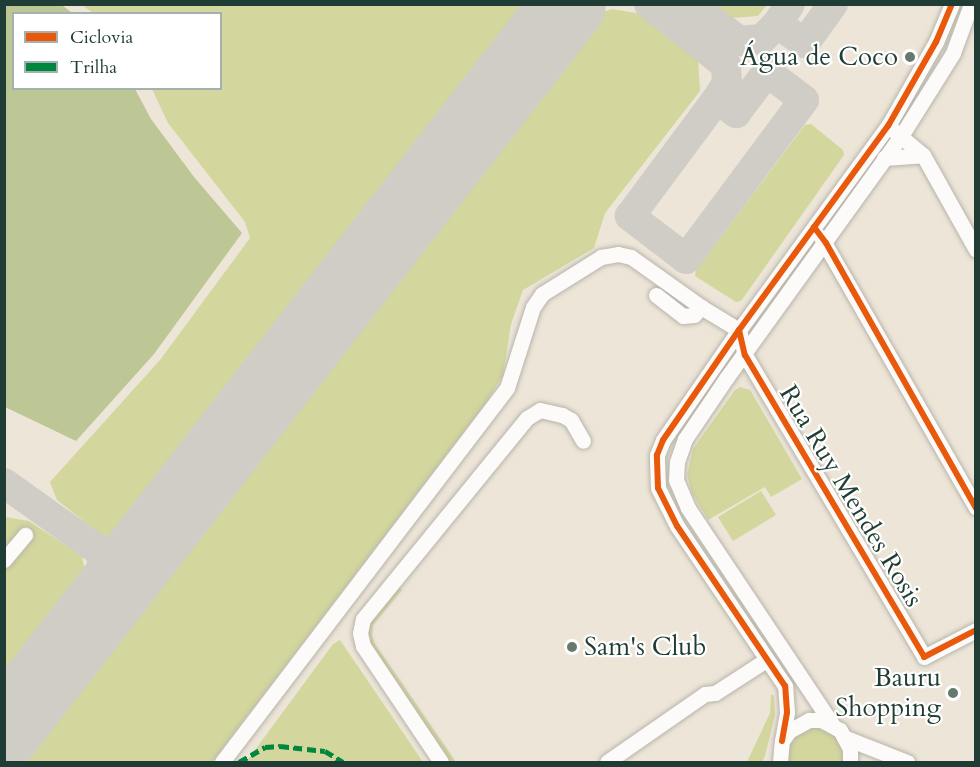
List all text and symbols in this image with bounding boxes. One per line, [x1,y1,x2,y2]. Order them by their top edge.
legend [12,12,222,90]
text: Ciclovia [70,25,133,50]
place label: Água de Coco [740,41,898,73]
marker: Água de Coco [903,50,917,64]
text: Trilha [70,55,117,80]
street label: Rua Ruy Mendes Rosis [773,380,929,612]
place label: Sam's Club [584,631,707,663]
marker: Sam's Club [565,640,579,654]
place label: Bauru Shopping [835,662,941,724]
marker: Bauru Shopping [946,686,960,700]

